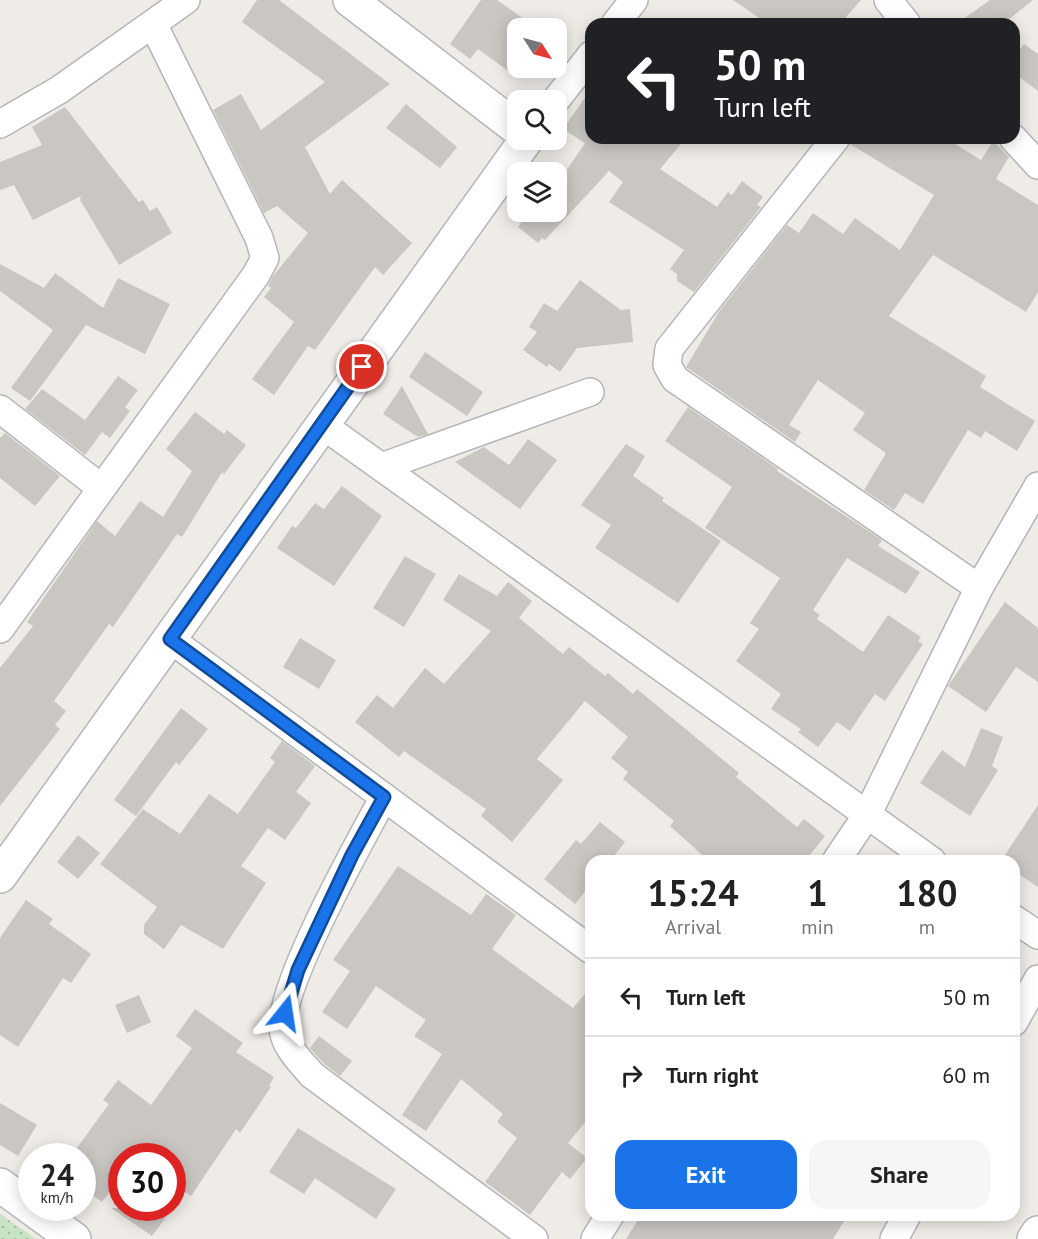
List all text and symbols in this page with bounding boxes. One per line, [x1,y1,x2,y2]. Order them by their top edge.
north arrow [507,18,567,78]
map controls [507,18,567,222]
text: 50 m [714,37,806,92]
icon: left [615,42,693,120]
button: search [507,90,567,150]
text: Turn left [714,90,811,124]
button: layers [507,162,567,222]
pin [336,341,387,392]
icon: arrive [345,350,378,383]
text: 15:24 [647,869,739,916]
text: 1 [807,869,828,916]
text: 180 [896,869,958,916]
text: Arrival [665,914,721,940]
text: min [801,914,834,940]
text: m [919,914,935,940]
position arrow [253,981,317,1045]
icon: left [615,981,648,1014]
text: Turn left [666,983,746,1011]
text: 50 m [942,983,990,1011]
icon: right [615,1059,648,1092]
text: Turn right [666,1061,758,1089]
text: 60 m [942,1061,990,1089]
button: Exit [615,1140,797,1209]
button: Share [809,1140,990,1209]
speed limit sign: 30 [108,1143,186,1221]
text: 24 [40,1155,74,1194]
text: km/h [41,1188,73,1207]

